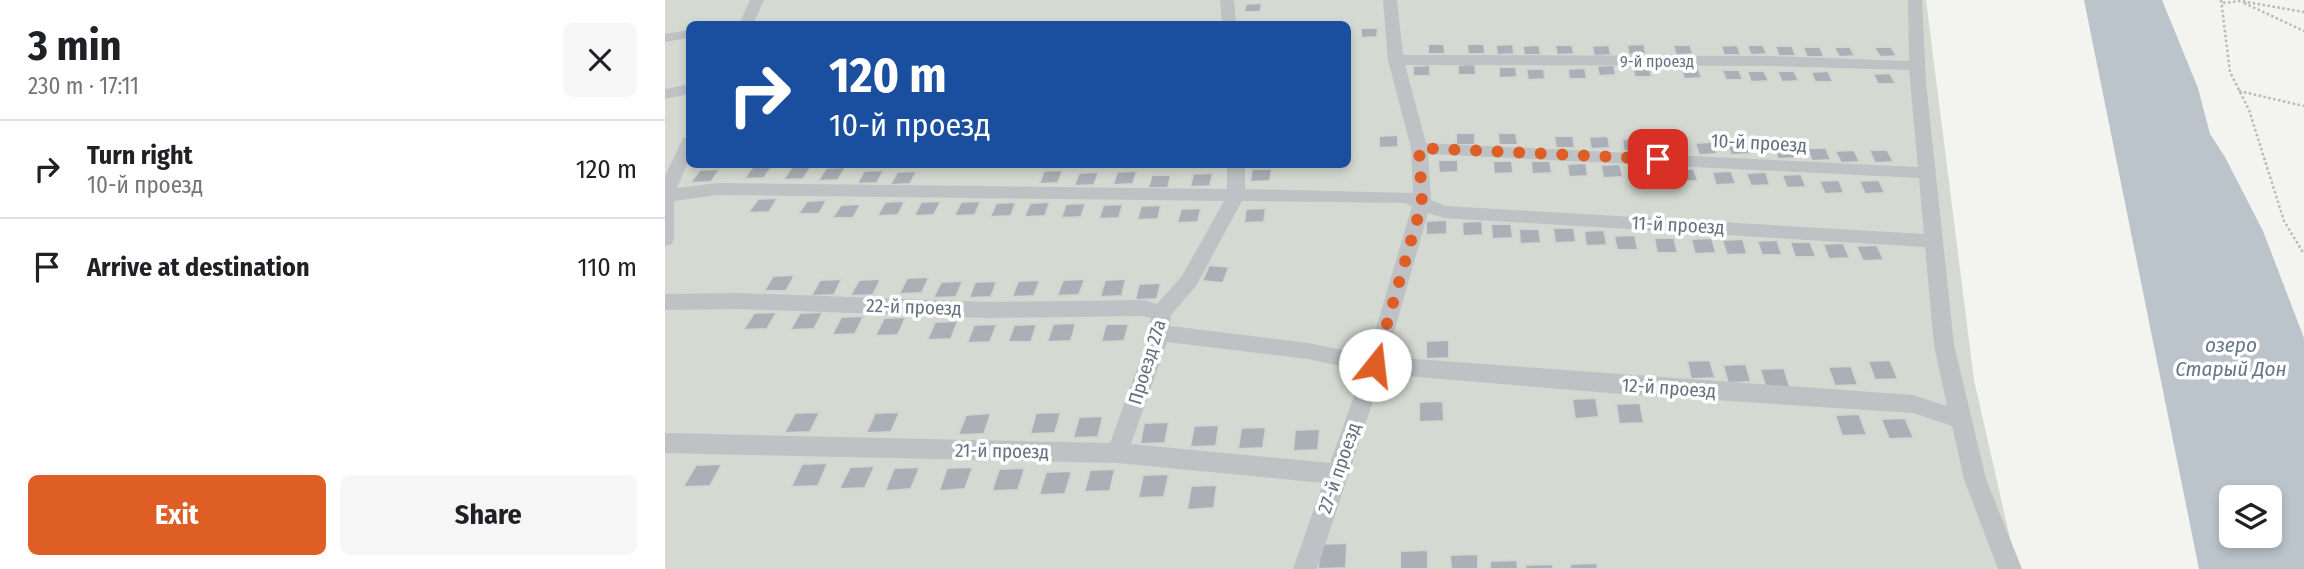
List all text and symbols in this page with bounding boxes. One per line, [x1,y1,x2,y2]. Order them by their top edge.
text: 3 min [28,21,122,71]
button: close [563,23,637,97]
text: 120 m [829,46,947,105]
icon: right [714,49,805,140]
street label: 9-й проезд [1620,52,1694,71]
text: 230 m · 17:11 [28,72,139,100]
text: 10-й проезд [829,106,991,144]
pin [1628,129,1688,189]
street label: 10-й проезд [1710,129,1808,157]
text: Turn right [87,140,193,171]
icon: arrive [1639,140,1677,178]
icon: right [28,150,66,188]
text: 120 m [576,154,637,185]
text: 10-й проезд [87,171,203,199]
street label: 11-й проезд [1631,211,1725,239]
icon: arrive [28,248,66,286]
text: Arrive at destination [87,252,310,283]
text: 110 m [577,252,637,283]
street label: 22-й проезд [866,294,962,320]
street label: Проезд 27а [1123,317,1171,407]
position arrow [1338,328,1412,402]
water label: озеро Старый Дон [2175,332,2287,382]
street label: 12-й проезд [1621,373,1717,403]
street label: 27-й проезд [1313,420,1365,516]
street label: 21-й проезд [955,439,1049,463]
button: Exit [28,475,326,555]
button: Share [340,475,637,555]
map controls [2219,485,2282,548]
button: layers [2219,485,2282,548]

